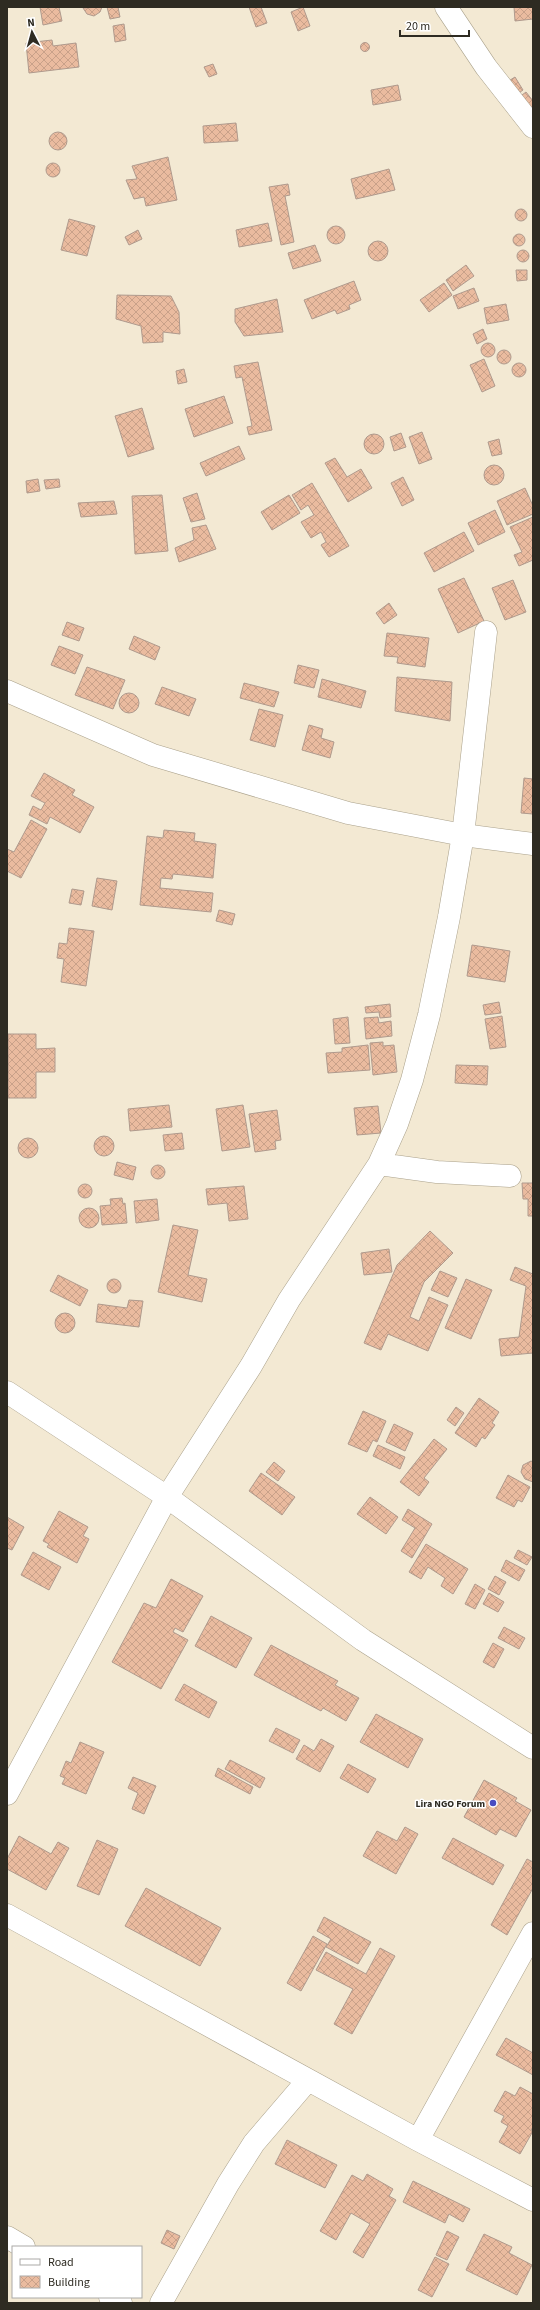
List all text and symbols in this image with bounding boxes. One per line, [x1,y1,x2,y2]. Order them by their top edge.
north arrow [12,12,52,52]
scale bar [400,12,469,38]
text: N [27,15,35,30]
text: 20 m [406,18,430,35]
place label: Lira NGO Forum [415,1797,485,1811]
marker: Lira NGO Forum [488,1798,498,1808]
legend [12,2246,142,2298]
text: Road [48,2254,74,2271]
text: Building [48,2274,90,2291]

